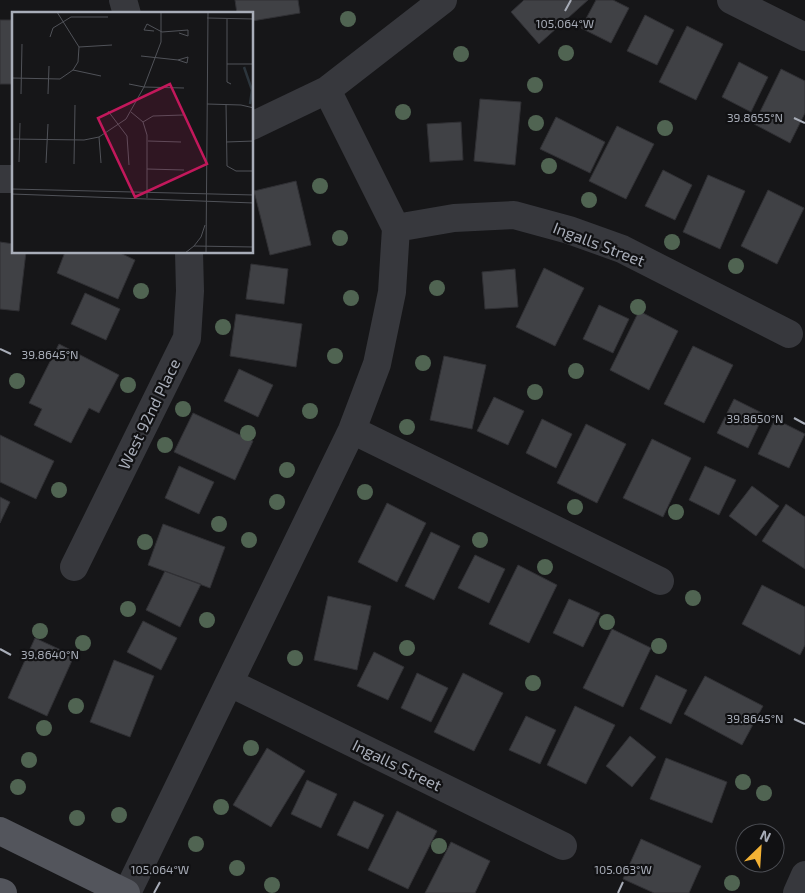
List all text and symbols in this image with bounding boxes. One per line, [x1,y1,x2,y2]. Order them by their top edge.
inset map [12,12,254,254]
text: 105.064°W [536,16,594,30]
text: 39.8655°N [727,110,783,124]
street label: Ingalls Street [551,217,648,270]
text: 39.8645°N [21,347,79,361]
street label: West 92nd Place [114,355,184,472]
text: 39.8650°N [727,411,783,425]
text: 39.8640°N [21,647,79,661]
text: 39.8645°N [726,711,784,725]
street label: Ingalls Street [350,735,445,794]
north arrow [735,823,785,873]
text: N [758,826,774,846]
text: 105.064°W [131,862,189,876]
text: 105.063°W [594,862,652,876]

